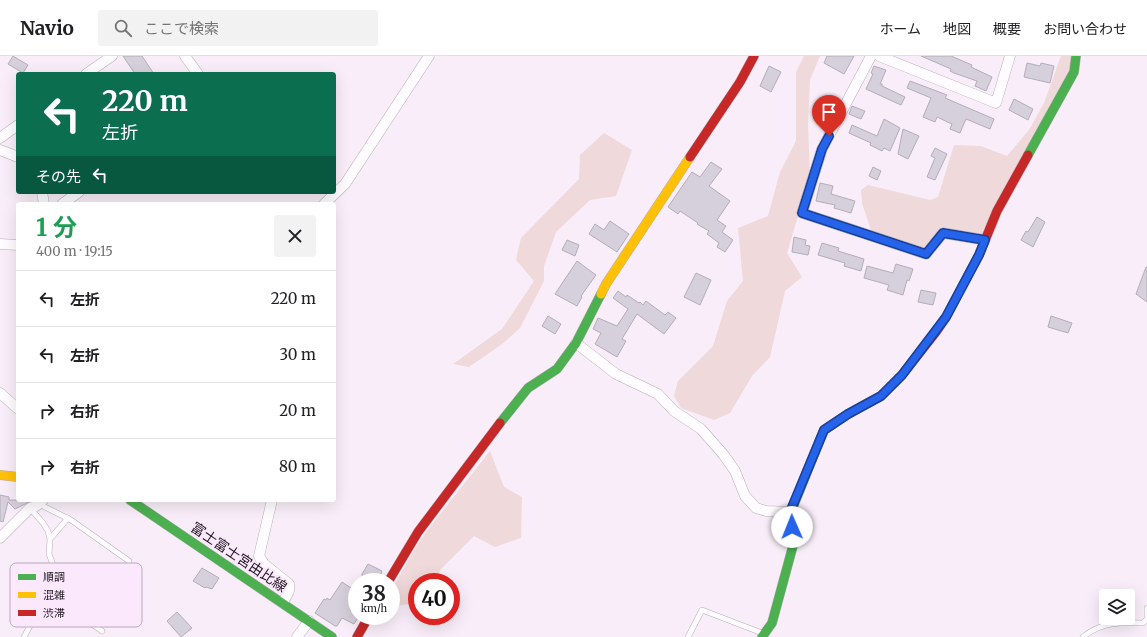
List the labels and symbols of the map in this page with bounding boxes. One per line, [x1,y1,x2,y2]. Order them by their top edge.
pin [812,95,846,136]
position arrow [771,506,813,548]
street label: 富士富士宮由比線 [188,518,290,596]
legend [10,563,142,627]
text: 順調 [43,570,65,584]
speed limit sign: 40 [408,573,460,625]
text: 混雑 [43,588,65,602]
text: 渋滞 [43,606,65,620]

